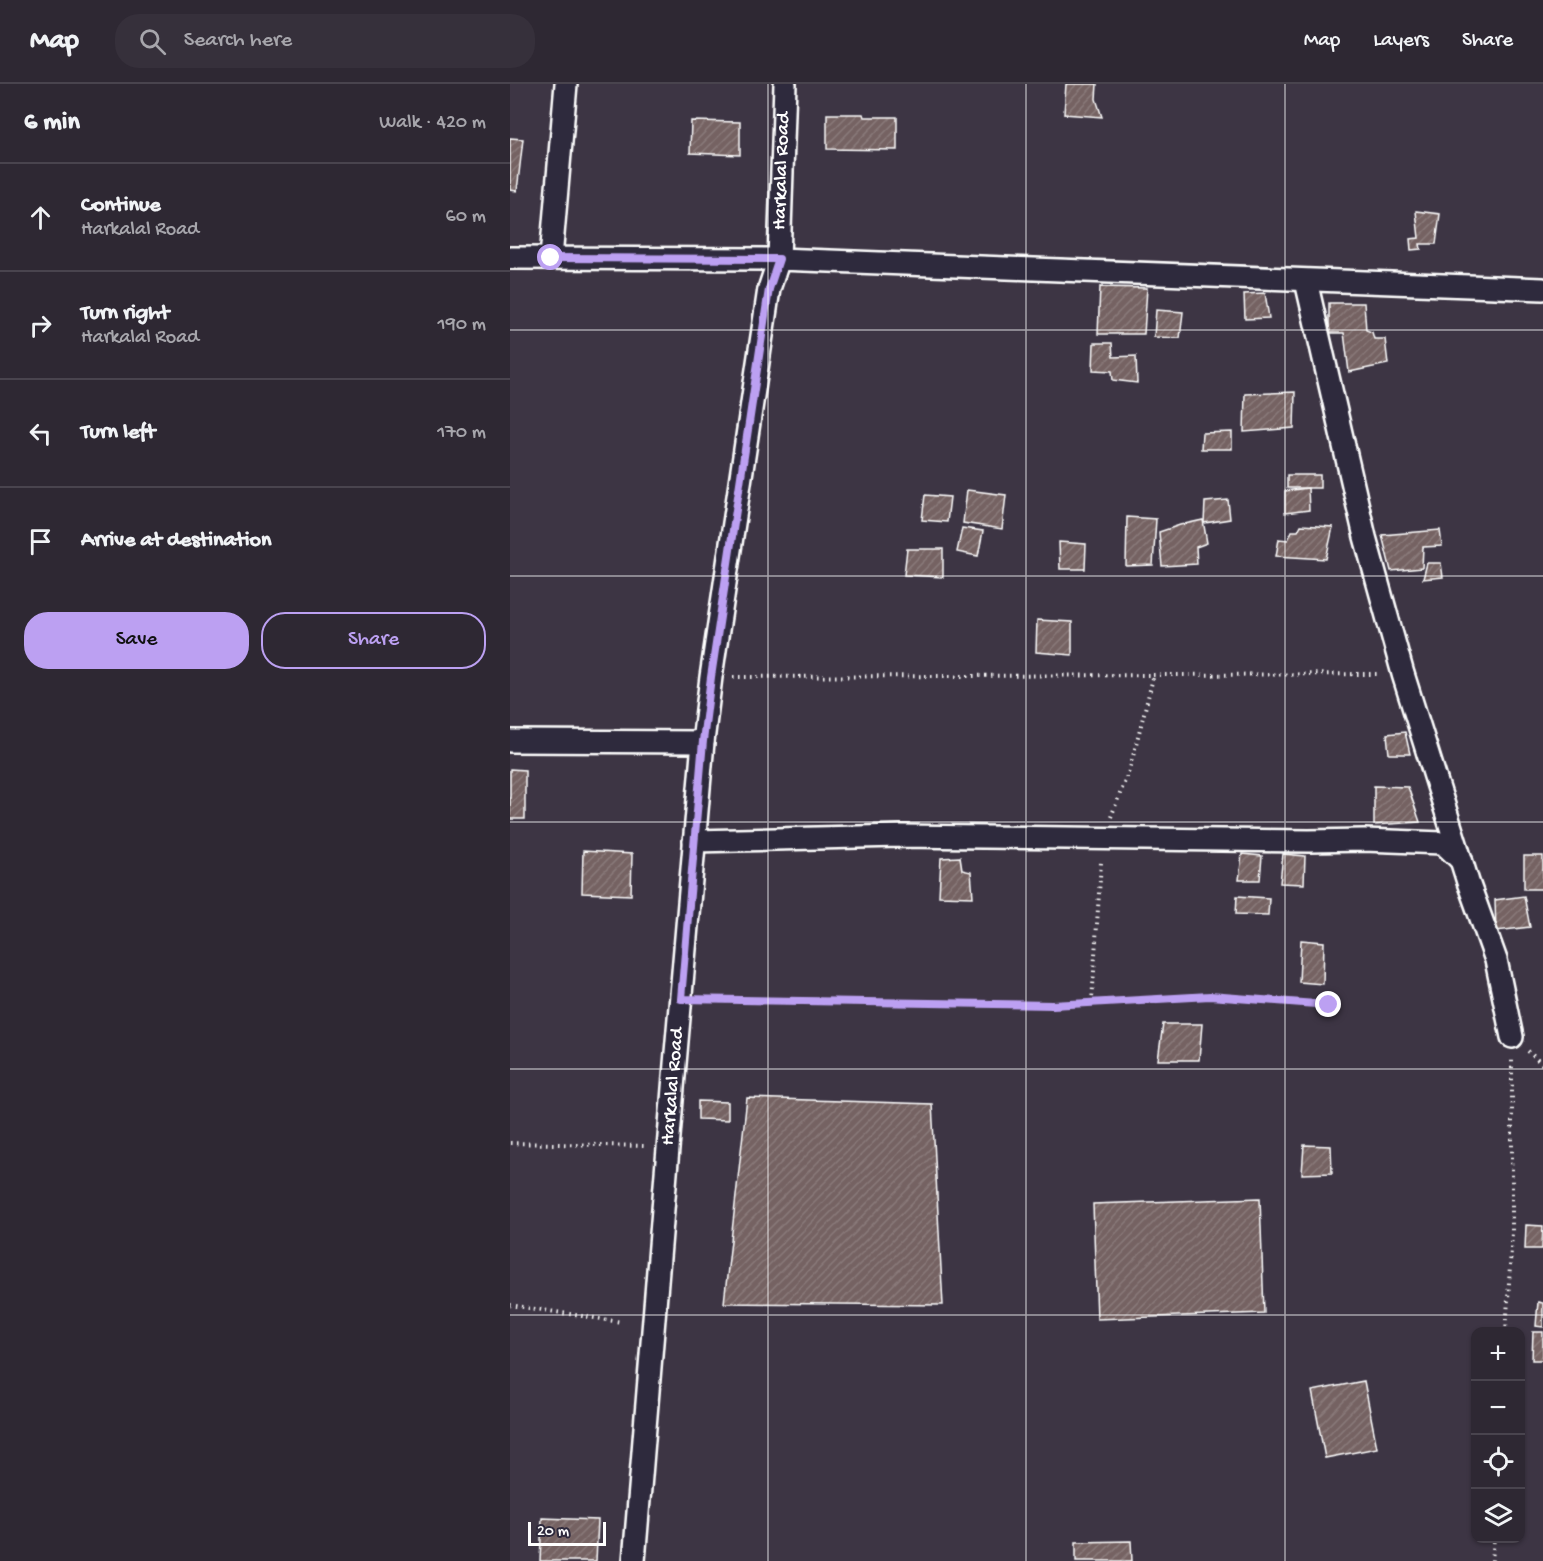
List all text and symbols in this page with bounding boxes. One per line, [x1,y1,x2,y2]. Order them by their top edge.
search box [115,14,535,68]
text: Map [30,25,79,58]
icon: search [136,25,169,58]
text: Search here [184,28,292,54]
text: Map [1304,29,1340,54]
text: Layers [1373,29,1429,54]
text: Share [1462,29,1513,54]
text: 6 min [24,108,80,139]
street label: Harkalal Road [768,109,796,230]
text: Walk · 420 m [379,112,486,135]
text: Continue [81,193,161,219]
icon: ahead [24,201,57,234]
text: 60 m [446,206,486,229]
text: Harkalal Road [81,219,199,242]
route start [537,244,563,270]
text: Turn right [81,301,169,327]
icon: right [24,309,57,342]
text: 190 m [438,314,486,337]
text: Harkalal Road [81,327,199,350]
icon: left [24,417,57,450]
text: Turn left [81,420,155,446]
text: 170 m [437,422,486,445]
icon: arrive [24,525,57,558]
text: Arrive at destination [81,528,271,554]
button: Save [24,612,249,669]
button: Share [261,612,486,669]
route end [1315,991,1341,1017]
street label: Harkalal Road [657,1025,690,1146]
map controls [1471,1327,1525,1543]
button: + [1471,1327,1525,1381]
button: − [1471,1381,1525,1435]
button: locate [1471,1435,1525,1489]
button: layers [1471,1489,1525,1543]
scale bar [528,1519,606,1546]
text: 20 m [537,1523,569,1542]

